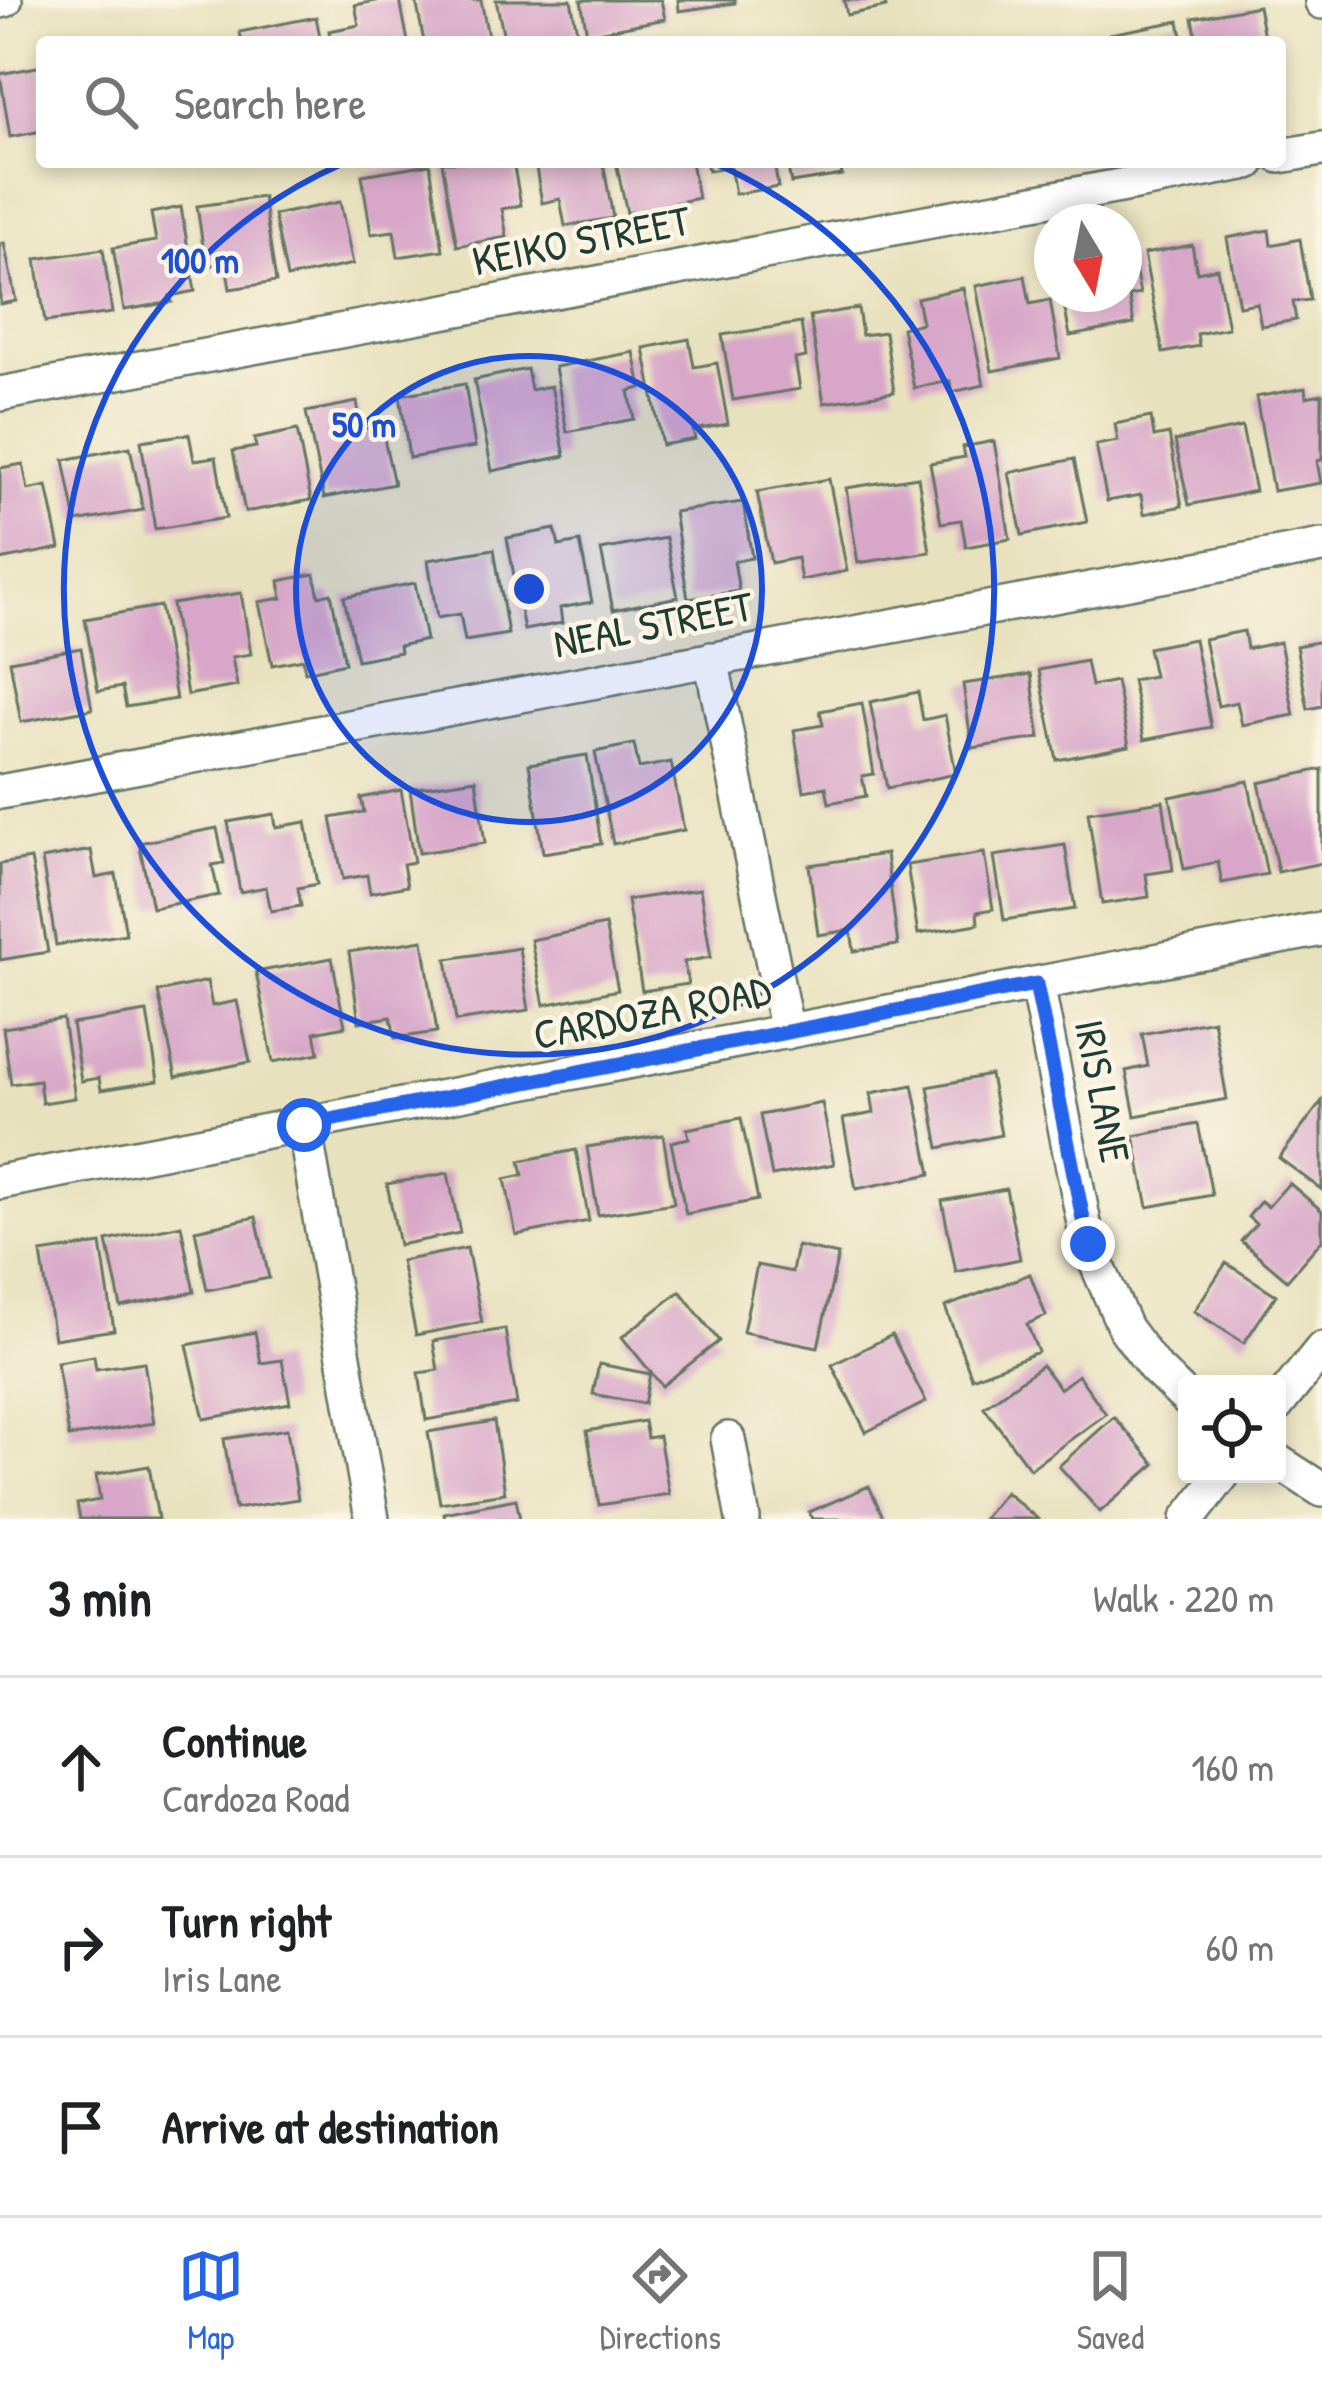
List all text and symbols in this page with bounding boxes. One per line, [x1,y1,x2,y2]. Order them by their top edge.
search box [36,36,1286,168]
icon: search [78,69,144,135]
text: Search here [174,72,366,133]
street label: KEIKO STREET [467,190,696,288]
north arrow [1034,204,1142,312]
text: 100 m [161,235,239,284]
text: 50 m [332,399,396,448]
centre of rings [508,568,550,610]
street label: NEAL STREET [549,576,759,671]
street label: CARDOZA ROAD [529,961,775,1062]
street label: IRIS LANE [1062,1014,1145,1167]
route start [277,1098,331,1152]
route end [1061,1217,1115,1271]
map controls [1178,1375,1286,1483]
button: locate [1178,1375,1286,1483]
text: 3 min [48,1563,152,1632]
text: Walk · 220 m [1093,1571,1274,1624]
text: Continue [162,1710,307,1771]
icon: ahead [48,1734,114,1800]
text: 160 m [1191,1740,1274,1793]
text: Cardoza Road [162,1771,349,1824]
text: Turn right [162,1890,331,1951]
icon: right [48,1914,114,1980]
text: 60 m [1205,1920,1274,1973]
text: Iris Lane [162,1951,282,2004]
icon: arrive [48,2094,114,2160]
text: Arrive at destination [162,2096,499,2157]
tab: Map [178,2243,244,2359]
tab: Directions [600,2243,721,2359]
tab: Saved [1077,2243,1144,2359]

